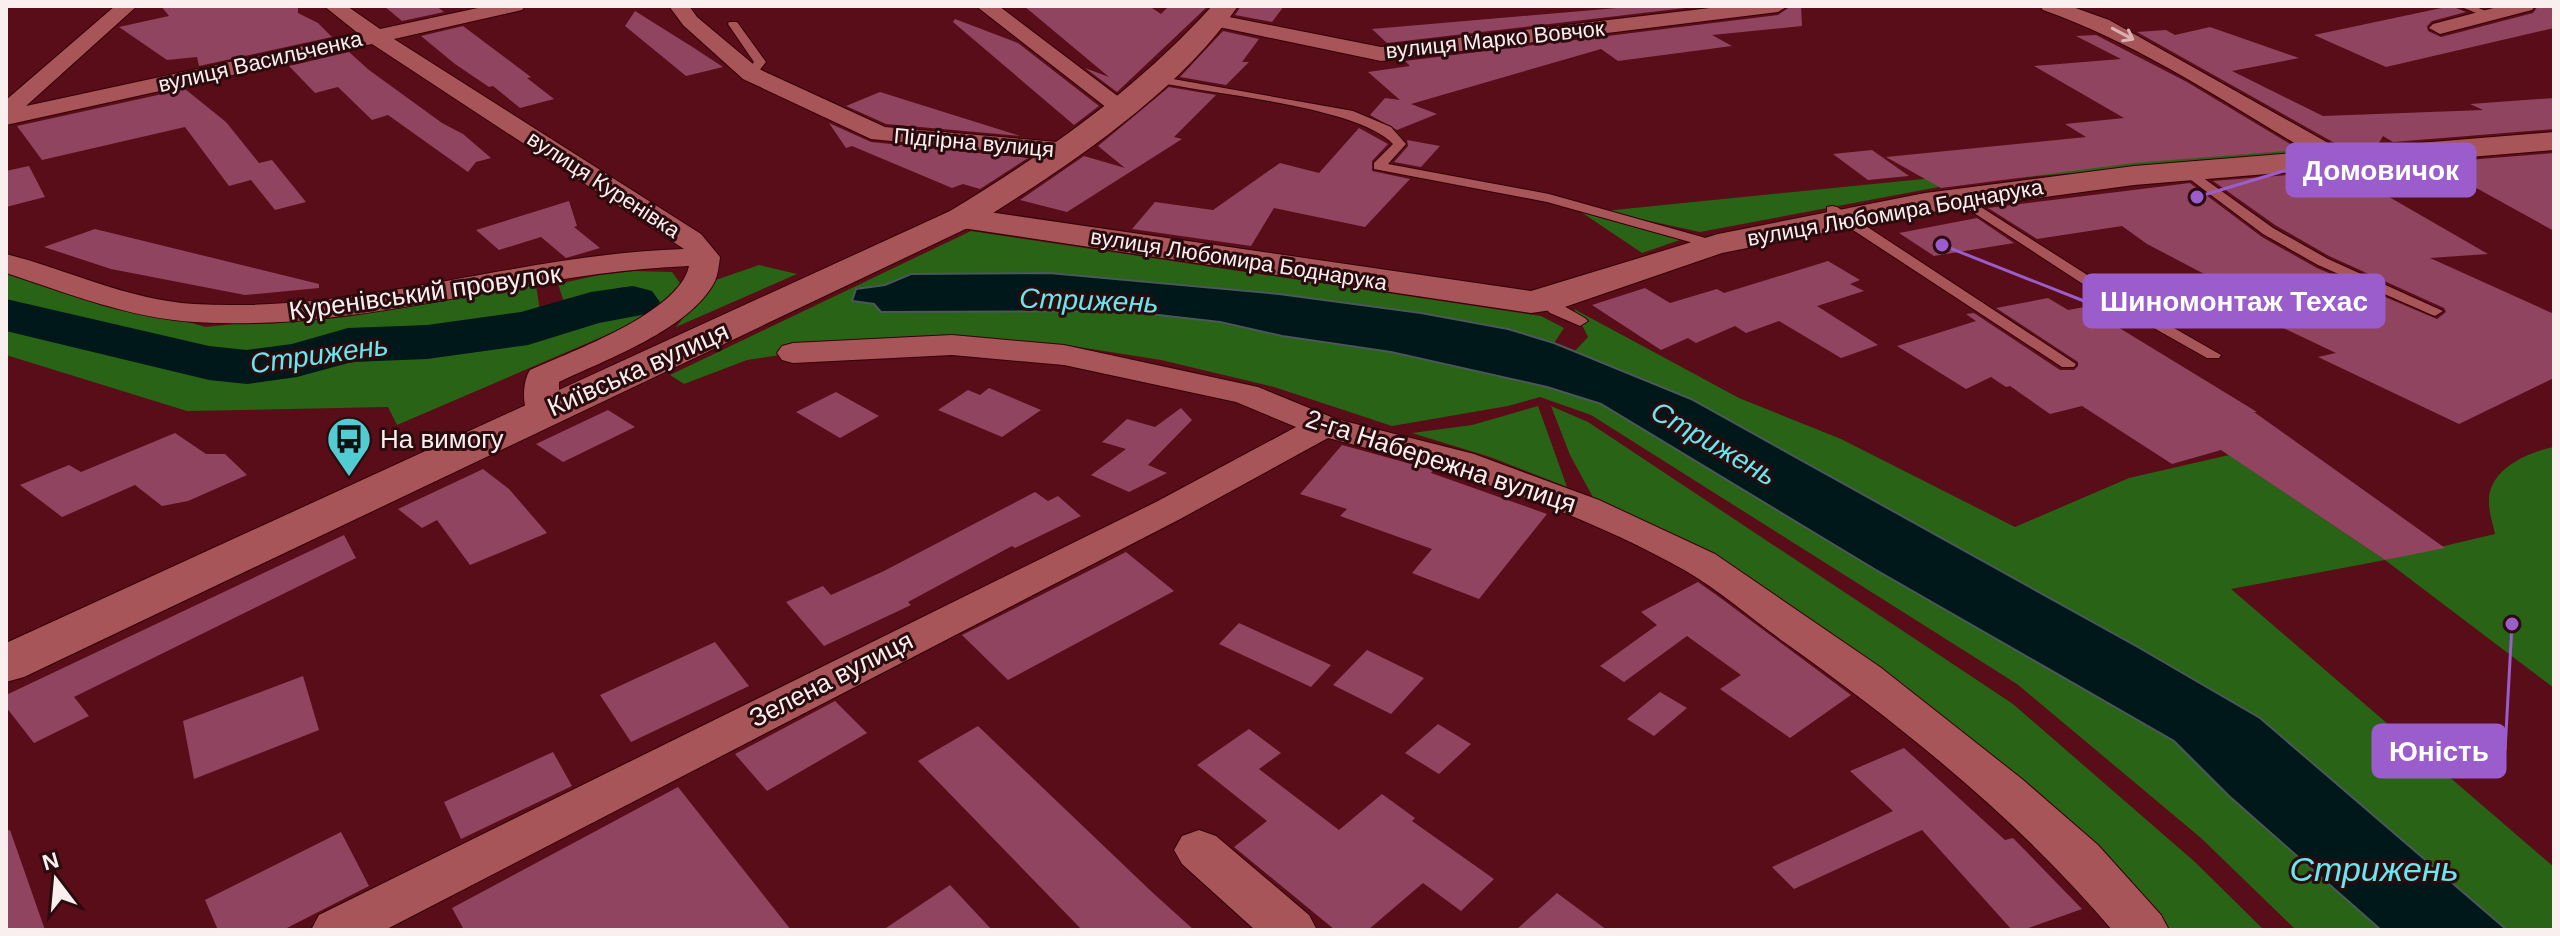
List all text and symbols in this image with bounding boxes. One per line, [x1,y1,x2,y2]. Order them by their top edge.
street label: вулиця Марко Вовчок [1385,16,1606,63]
street label: вулиця Васильченка [156,26,365,97]
one-way arrow [2110,27,2134,43]
street label: Підгірна вулиця [893,123,1055,162]
street label: вулиця Куренівка [523,126,685,243]
callout: Домовичок [2287,144,2475,196]
text: Домовичок [2303,155,2460,186]
street label: вулиця Любомира Боднарука [1745,174,2046,251]
street label: вулиця Любомира Боднарука [1089,224,1390,295]
street label: Куренівський провулок [287,258,564,326]
callout: Шиномонтаж Техас [2084,275,2384,327]
water label: Стрижень [1019,283,1159,318]
text: Шиномонтаж Техас [2100,286,2368,317]
street label: Київська вулиця [543,316,733,422]
water label: Стрижень [248,329,390,380]
water label: Стрижень [1646,395,1782,492]
street label: 2-га Набережна вулиця [1302,403,1580,519]
bus stop icon: На вимогу [325,415,373,478]
place label: На вимогу [380,424,504,454]
street label: Зелена вулиця [744,625,918,733]
callout: Юність [2373,725,2505,777]
text: Юність [2389,736,2489,767]
north arrow [16,840,96,920]
text: N [40,847,62,875]
water label: Стрижень [2289,850,2459,888]

